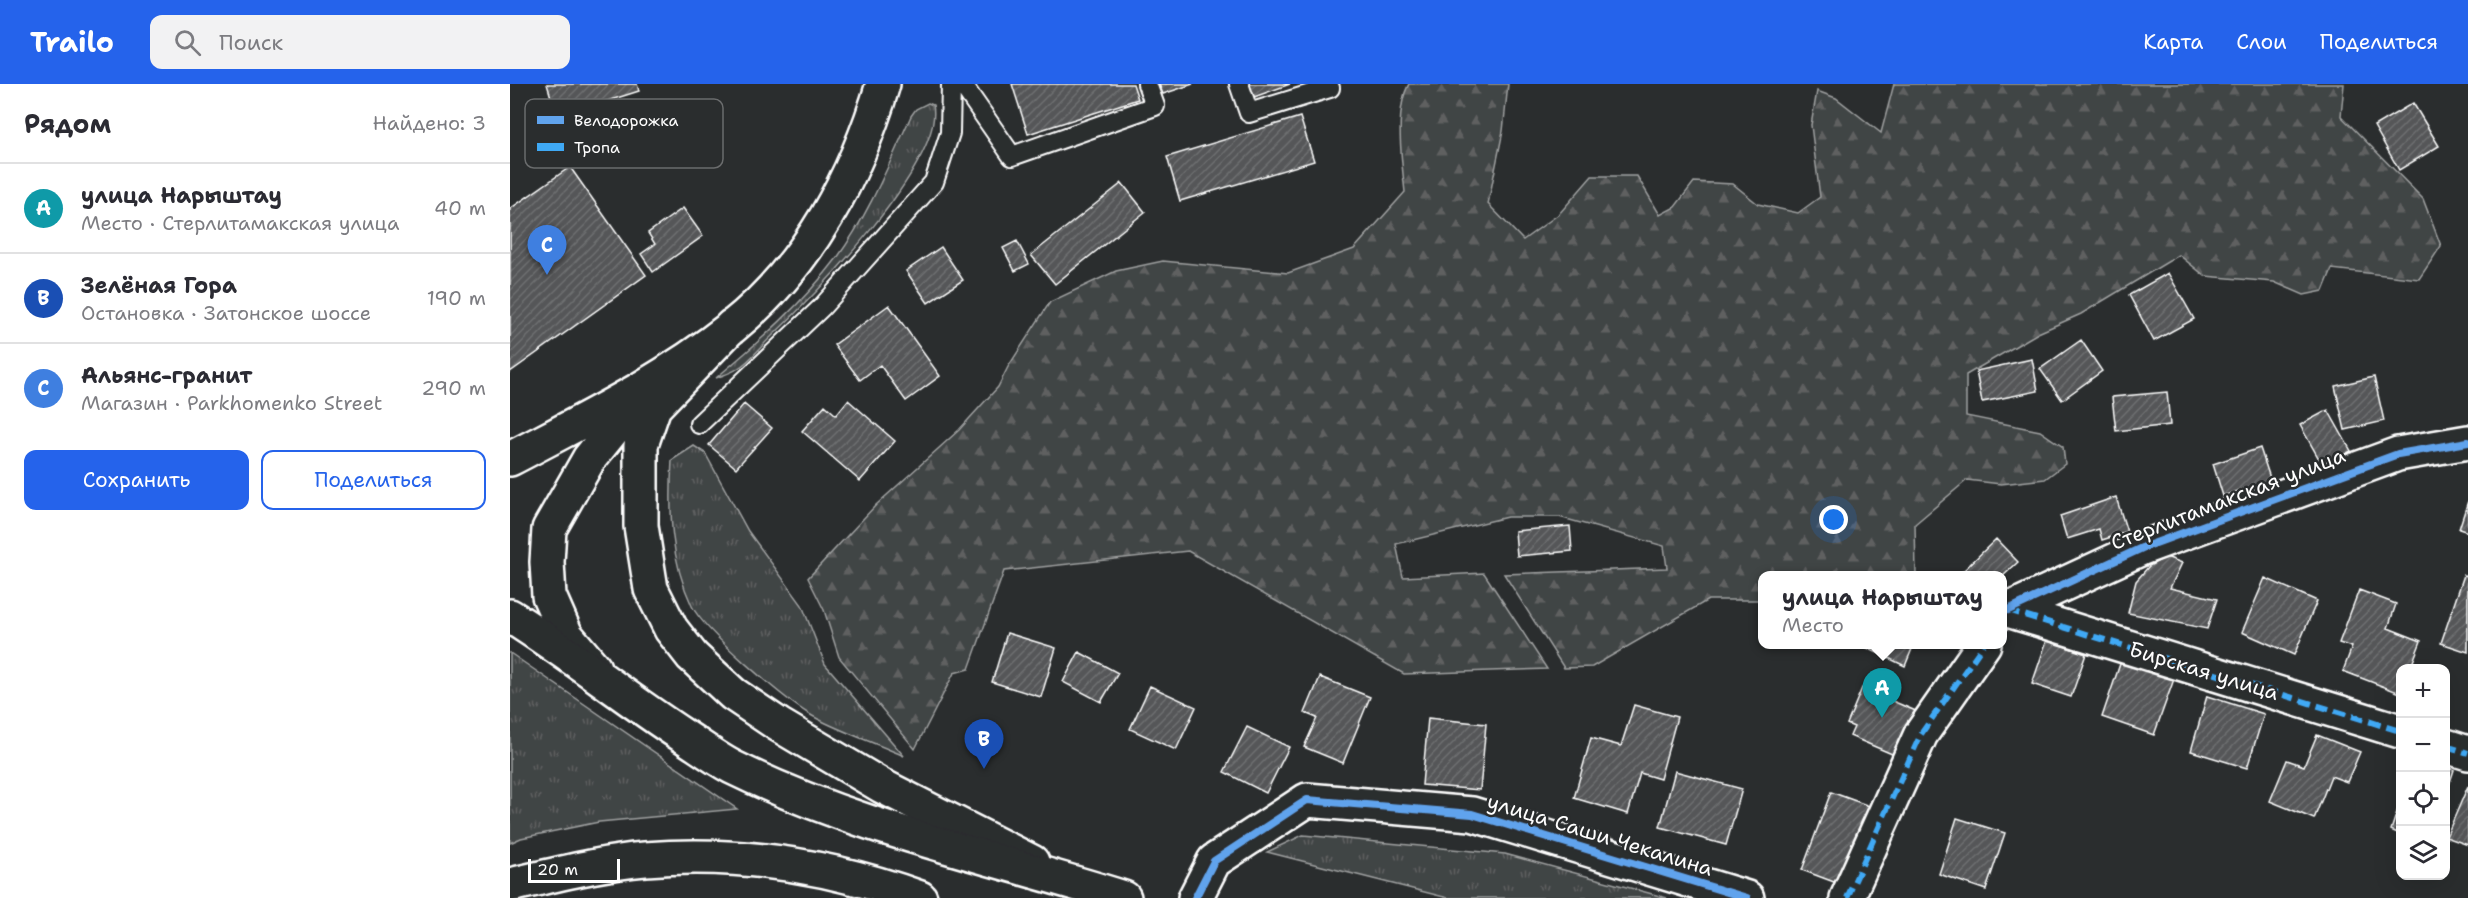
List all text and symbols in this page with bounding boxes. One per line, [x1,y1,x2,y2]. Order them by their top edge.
search box [150,15,570,69]
text: Trailo [30,23,114,61]
icon: search [171,26,204,59]
text: Поиск [219,28,283,57]
text: Карта [2143,28,2203,56]
text: Слои [2236,28,2287,56]
text: Поделиться [2320,28,2438,56]
legend [525,99,723,168]
text: Рядом [24,106,111,141]
text: Найдено: 3 [373,110,486,136]
text: Велодорожка [574,110,679,131]
text: Тропа [574,137,620,158]
text: улица Нарыштау [81,181,282,210]
text: A [36,195,51,221]
text: 40 m [434,195,486,221]
text: Место · Стерлитамакская улица [81,210,399,236]
pin: C [528,226,567,275]
text: Зелёная Гора [81,271,237,300]
text: B [37,285,50,311]
text: 190 m [427,285,486,311]
text: Остановка · Затонское шоссе [81,300,371,326]
text: Альянс-гранит [81,361,253,390]
text: C [37,375,50,401]
text: 290 m [421,375,486,401]
text: Магазин · Parkhomenko Street [81,390,383,416]
street label: Стерлитамакская улица [2107,441,2349,557]
button: Сохранить [24,450,249,510]
button: Поделиться [261,450,486,510]
your location [1819,505,1848,534]
popup [1758,571,2007,649]
text: улица Нарыштау [1782,583,1983,612]
text: Место [1782,612,1844,638]
street label: Бирская улица [2126,635,2282,707]
map controls [2396,664,2450,880]
button: + [2396,664,2450,718]
pin: A [1862,668,1902,718]
button: − [2396,718,2450,772]
pin: B [964,720,1004,769]
button: locate [2396,772,2450,826]
street label: улица Саши Чекалина [1484,787,1716,883]
button: layers [2396,826,2450,880]
scale bar [528,856,620,884]
text: 20 m [537,859,578,880]

